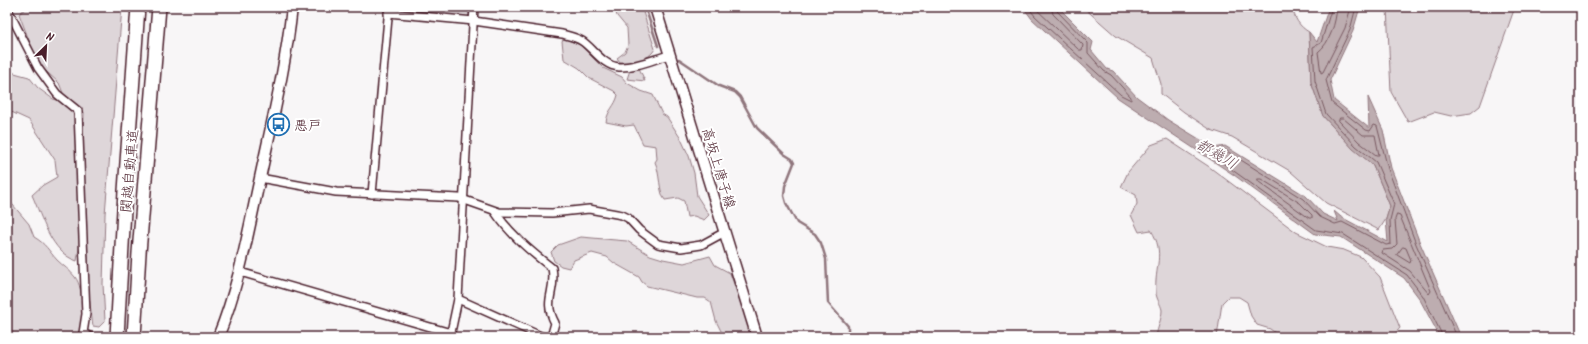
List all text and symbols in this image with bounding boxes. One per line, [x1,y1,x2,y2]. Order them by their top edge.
north arrow [26,26,66,66]
text: N [43,28,57,47]
bus stop icon: 悪戸 [266,112,292,138]
place label: 悪戸 [294,115,322,137]
street label: 高坂上唐子線 [695,125,741,212]
street label: 関越自動車道 [115,128,145,214]
water label: 都幾川 [1191,133,1242,177]

